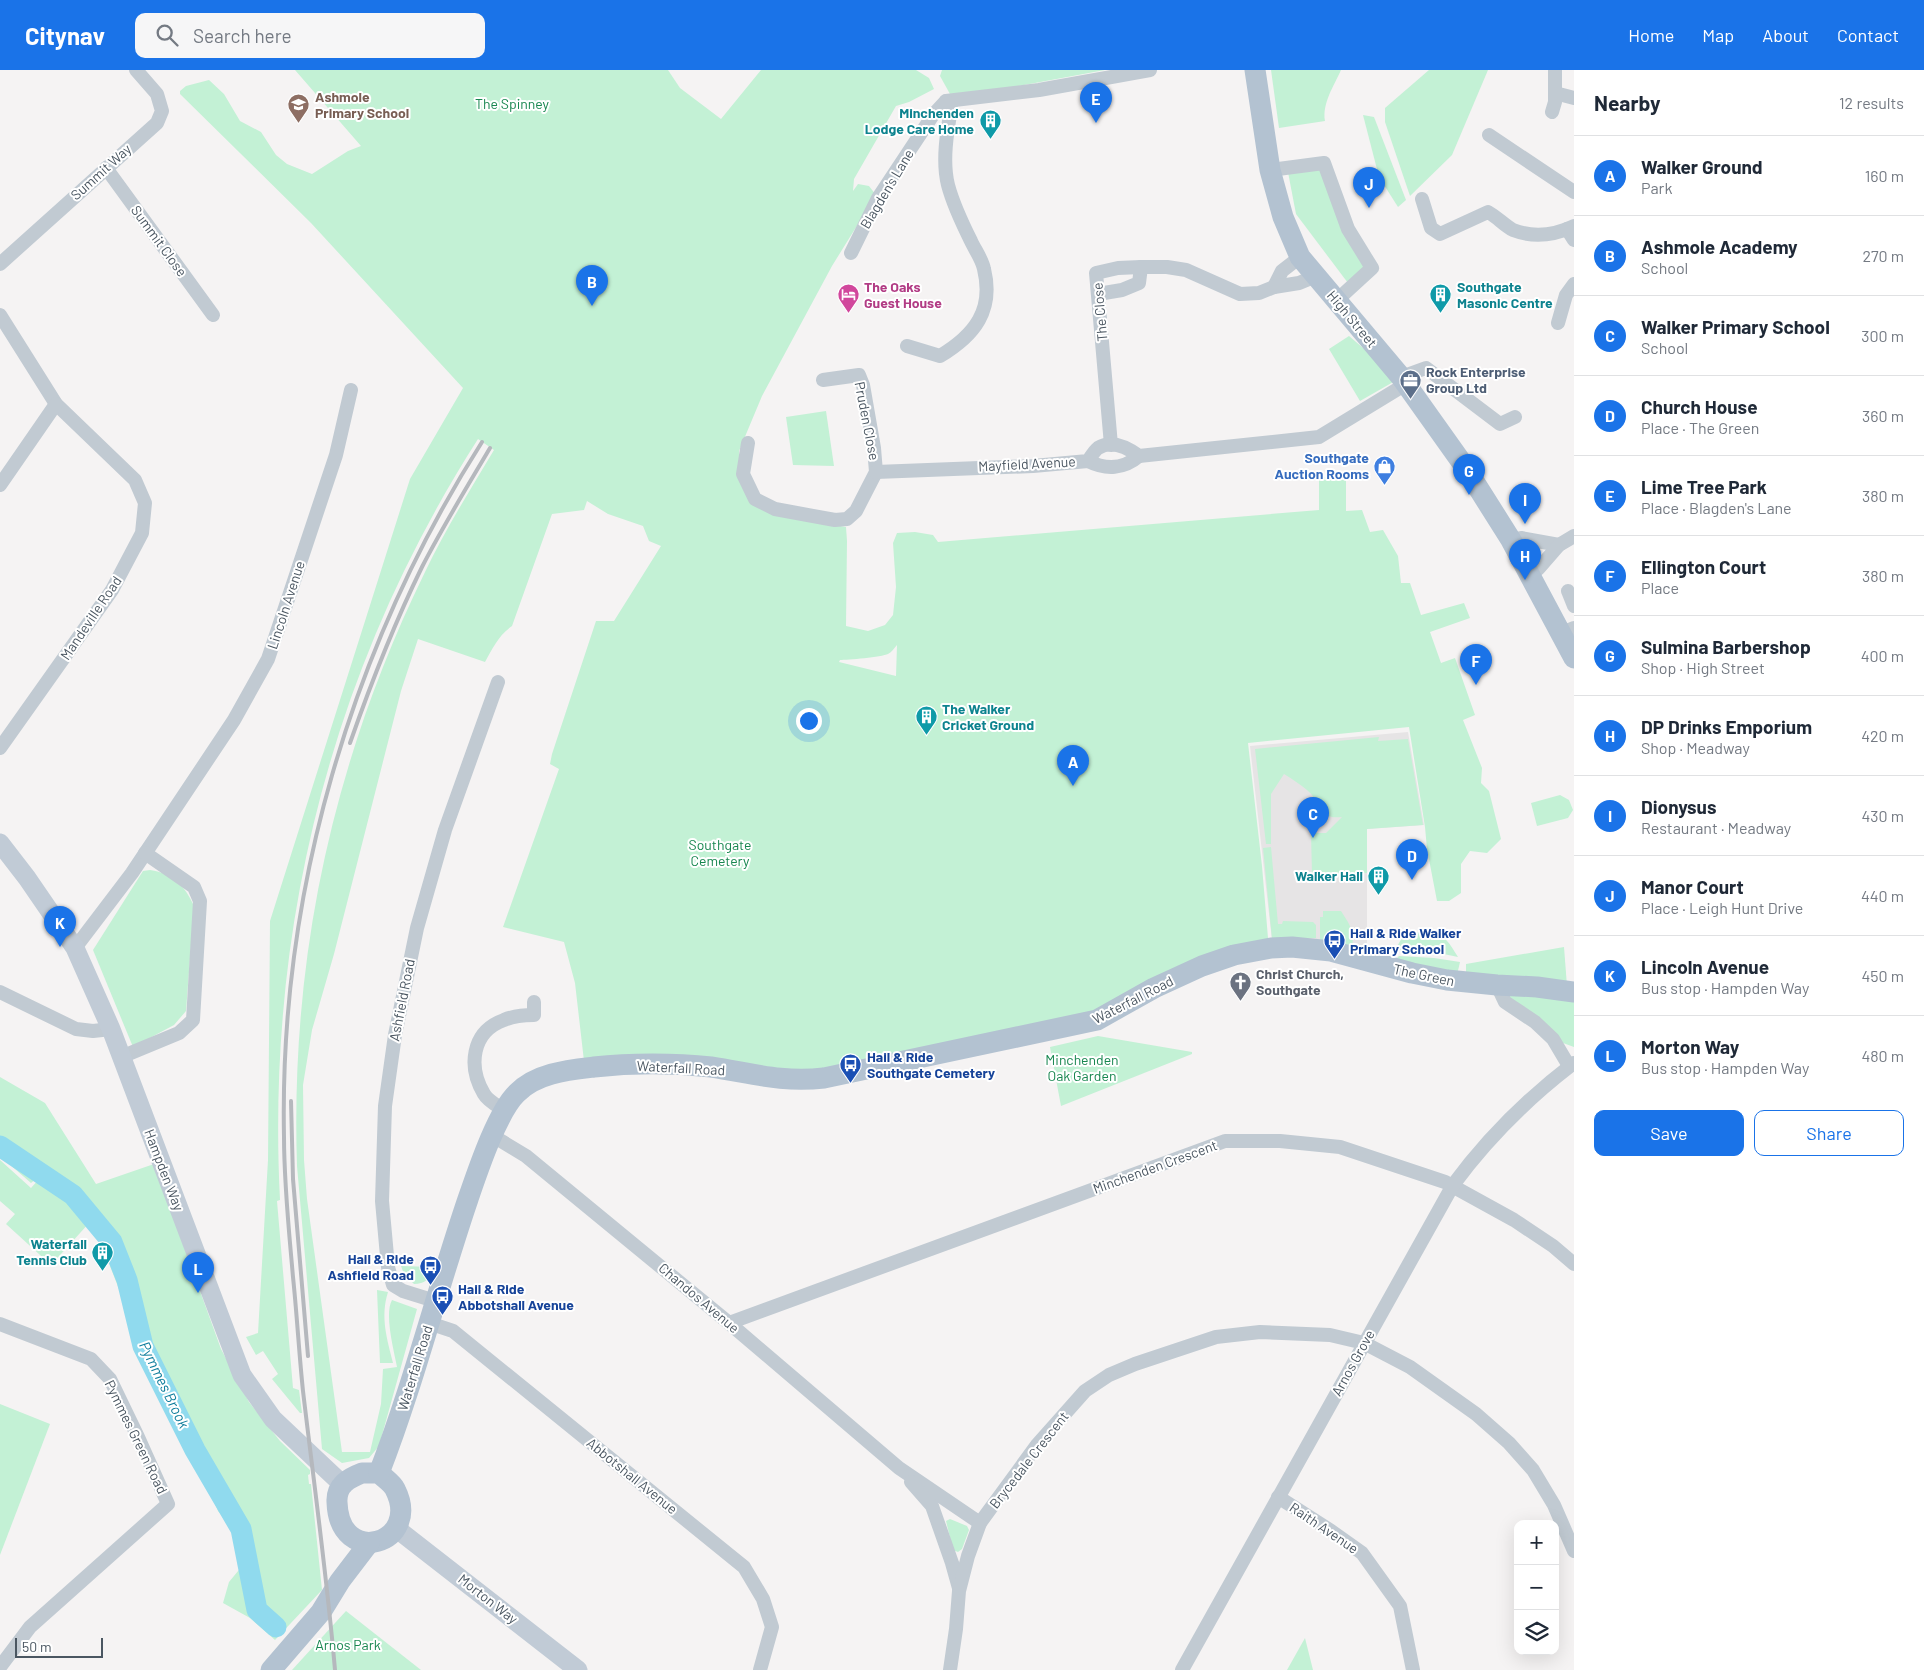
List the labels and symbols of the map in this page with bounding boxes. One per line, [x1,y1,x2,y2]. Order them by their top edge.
pin: E [1080,82,1112,123]
place label: Ashmole Primary School [315,88,409,121]
school or university icon: Ashmole Primary School [287,93,311,124]
park label: The Spinney [475,95,549,112]
place label: Minchenden Lodge Care Home [865,104,974,137]
building icon: Minchenden Lodge Care Home [978,109,1002,140]
street label: Summit Way [67,140,135,203]
street label: Blagden's Lane [856,146,917,232]
pin: J [1353,167,1385,208]
street label: Summit Close [128,202,191,280]
pin: B [576,265,608,306]
place label: The Oaks Guest House [864,278,942,311]
place label: Southgate Masonic Centre [1457,278,1553,311]
street label: The Close [1088,282,1111,342]
hotel icon: The Oaks Guest House [836,283,860,314]
building icon: Southgate Masonic Centre [1429,283,1453,314]
street label: High Street [1324,287,1381,350]
place label: Rock Enterprise Group Ltd [1426,363,1526,396]
office icon: Rock Enterprise Group Ltd [1398,368,1422,399]
street label: Pruden Close [852,380,883,462]
place label: Southgate Auction Rooms [1275,449,1369,482]
street label: Mayfield Avenue [978,452,1076,475]
shop icon: Southgate Auction Rooms [1373,454,1397,485]
pin: G [1453,454,1485,495]
pin: I [1509,483,1541,524]
pin: H [1509,539,1541,580]
street label: Lincoln Avenue [263,559,308,651]
street label: Mandeville Road [56,573,125,663]
pin: F [1460,644,1492,685]
place label: The Walker Cricket Ground [942,700,1034,733]
building icon: The Walker Cricket Ground [914,705,938,736]
your location [796,708,822,734]
pin: A [1057,745,1089,786]
pin: C [1297,797,1329,838]
park label: Southgate Cemetery [689,836,751,869]
pin: D [1396,839,1428,880]
building icon: Walker Hall [1367,864,1391,895]
place label: Walker Hall [1295,867,1363,884]
pin: K [44,906,76,947]
place label: Hail & Ride Walker Primary School [1350,924,1462,957]
bus stop icon: Hail & Ride Walker Primary School [1322,929,1346,960]
street label: Ashfield Road [385,957,418,1042]
street label: The Green [1392,960,1456,989]
place label: Christ Church, Southgate [1256,965,1344,998]
church icon: Christ Church, Southgate [1228,970,1252,1001]
street label: Waterfall Road [1090,972,1176,1027]
place label: Hail & Ride Southgate Cemetery [867,1048,995,1081]
park label: Minchenden Oak Garden [1045,1051,1119,1084]
bus stop icon: Hail & Ride Southgate Cemetery [839,1053,863,1084]
street label: Waterfall Road [636,1057,726,1078]
street label: Hampden Way [141,1127,188,1214]
street label: Minchenden Crescent [1090,1136,1219,1197]
place label: Waterfall Tennis Club [16,1235,87,1268]
building icon: Waterfall Tennis Club [91,1240,115,1271]
place label: Hail & Ride Ashfield Road [328,1250,414,1283]
pin: L [182,1252,214,1293]
bus stop icon: Hail & Ride Ashfield Road [418,1255,442,1286]
street label: Chandos Avenue [656,1259,743,1336]
place label: Hail & Ride Abbotshall Avenue [458,1280,574,1313]
bus stop icon: Hail & Ride Abbotshall Avenue [430,1285,454,1316]
street label: Waterfall Road [393,1323,436,1413]
street label: Arnos Grove [1327,1327,1378,1399]
water label: Pymmes Brook [136,1338,194,1432]
street label: Pymmes Green Road [102,1377,171,1496]
street label: Brycedale Crescent [985,1408,1072,1512]
street label: Abbotshall Avenue [584,1434,681,1517]
street label: Raith Avenue [1287,1498,1362,1557]
street label: Morton Way [455,1570,522,1627]
scale bar [15,1635,102,1658]
park label: Arnos Park [315,1636,381,1653]

